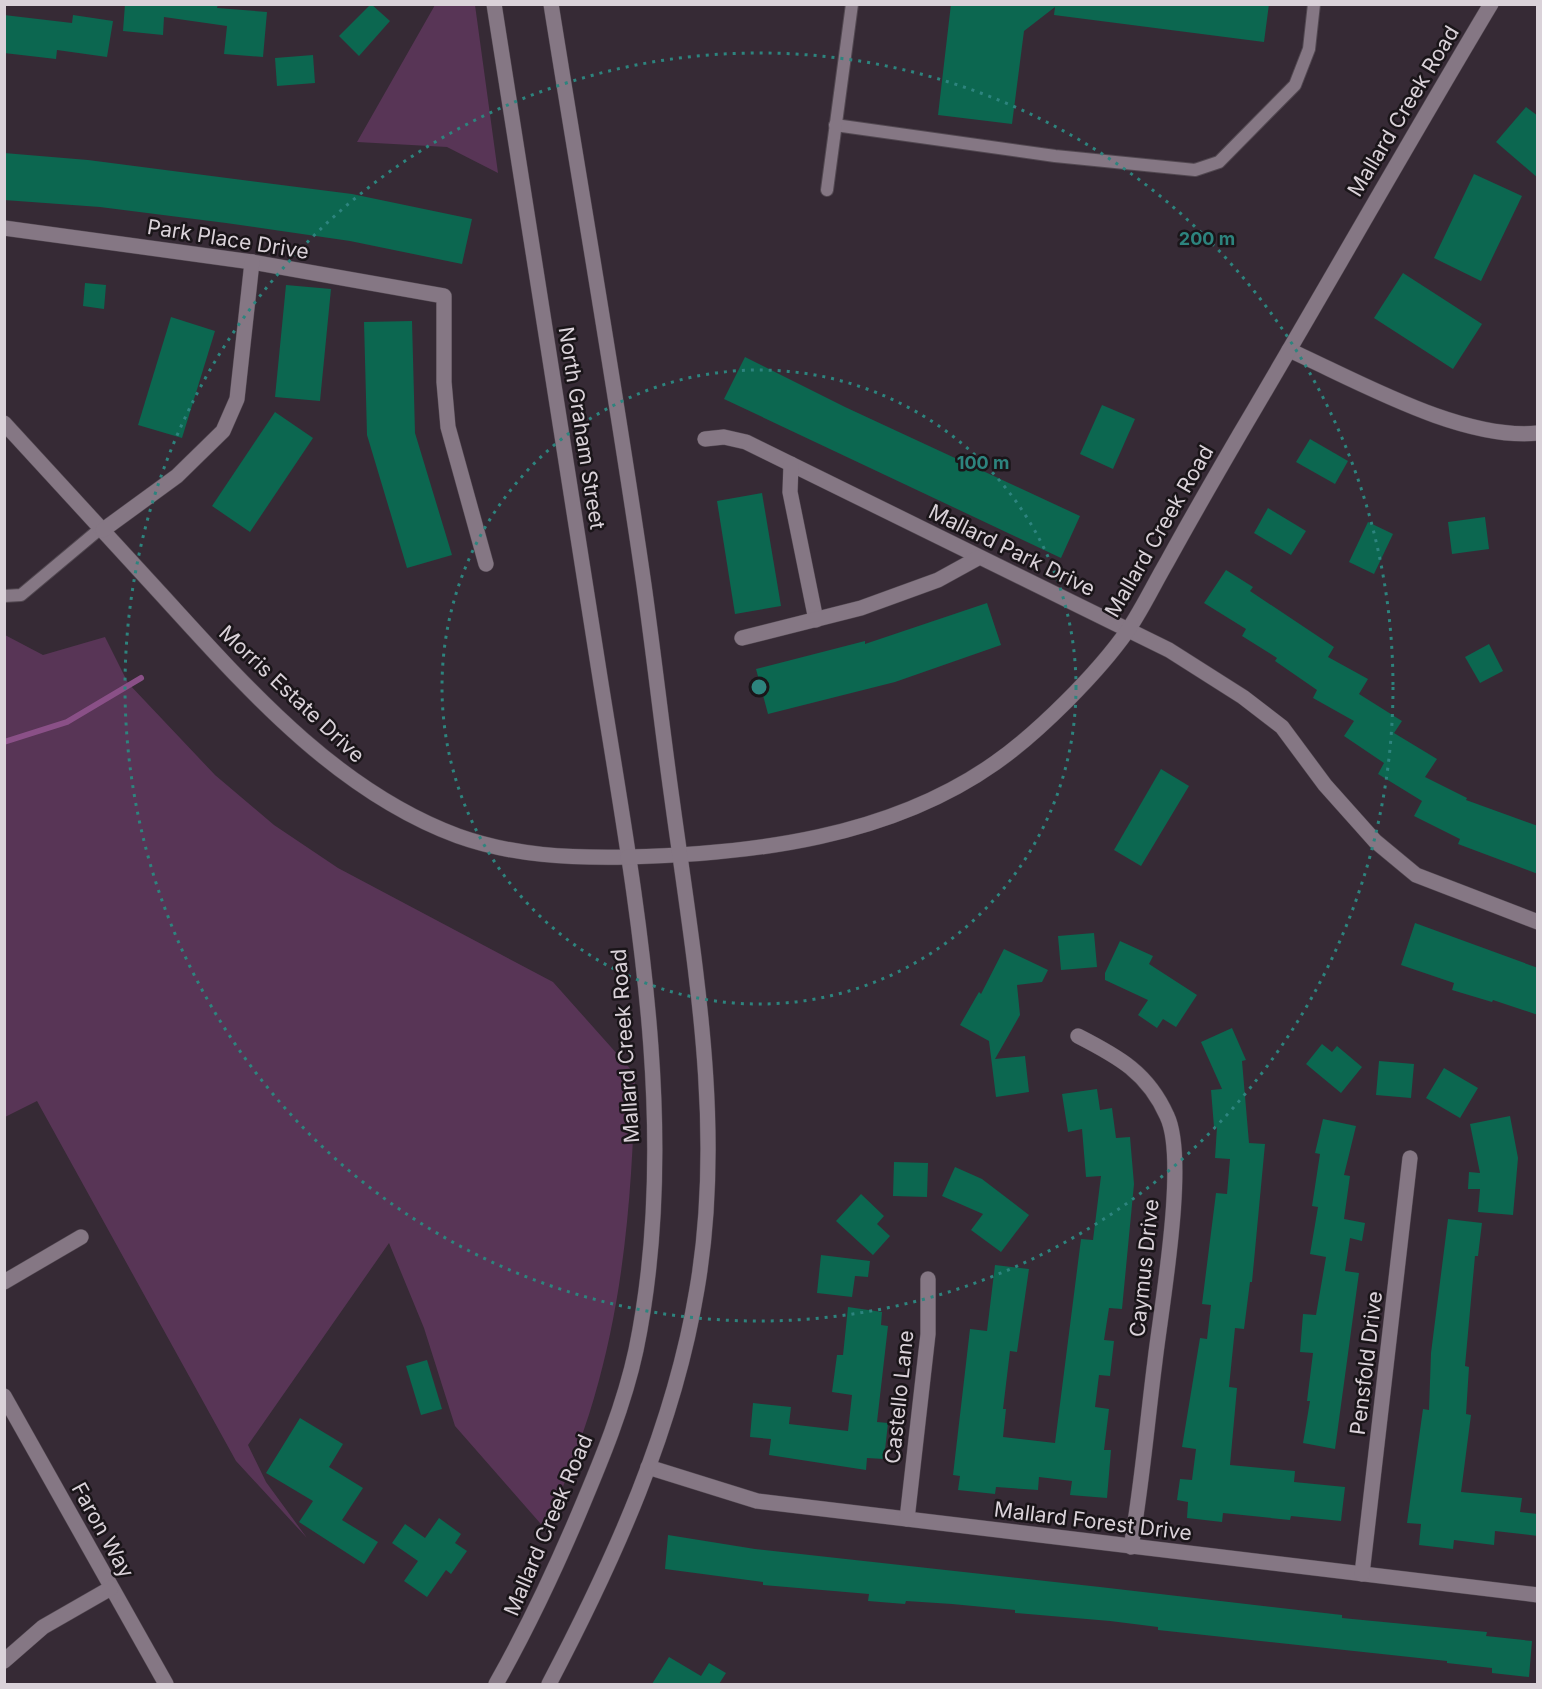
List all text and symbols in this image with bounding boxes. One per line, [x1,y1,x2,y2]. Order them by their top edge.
street label: Mallard Creek Road [1342,21,1464,201]
street label: Park Place Drive [145,214,311,264]
text: 200 m [1179,228,1235,249]
street label: North Graham Street [554,325,610,531]
street label: Mallard Creek Road [1100,441,1218,621]
text: 100 m [957,452,1009,473]
street label: Mallard Park Drive [925,499,1099,601]
street label: Morris Estate Drive [214,620,370,768]
centre of rings [749,677,769,697]
street label: Mallard Creek Road [606,948,644,1144]
street label: Caymus Drive [1124,1198,1164,1338]
street label: Pensfold Drive [1345,1290,1387,1436]
street label: Castello Lane [880,1329,918,1465]
street label: Mallard Creek Road [498,1431,598,1619]
street label: Faron Way [67,1478,139,1582]
street label: Mallard Forest Drive [993,1496,1193,1546]

